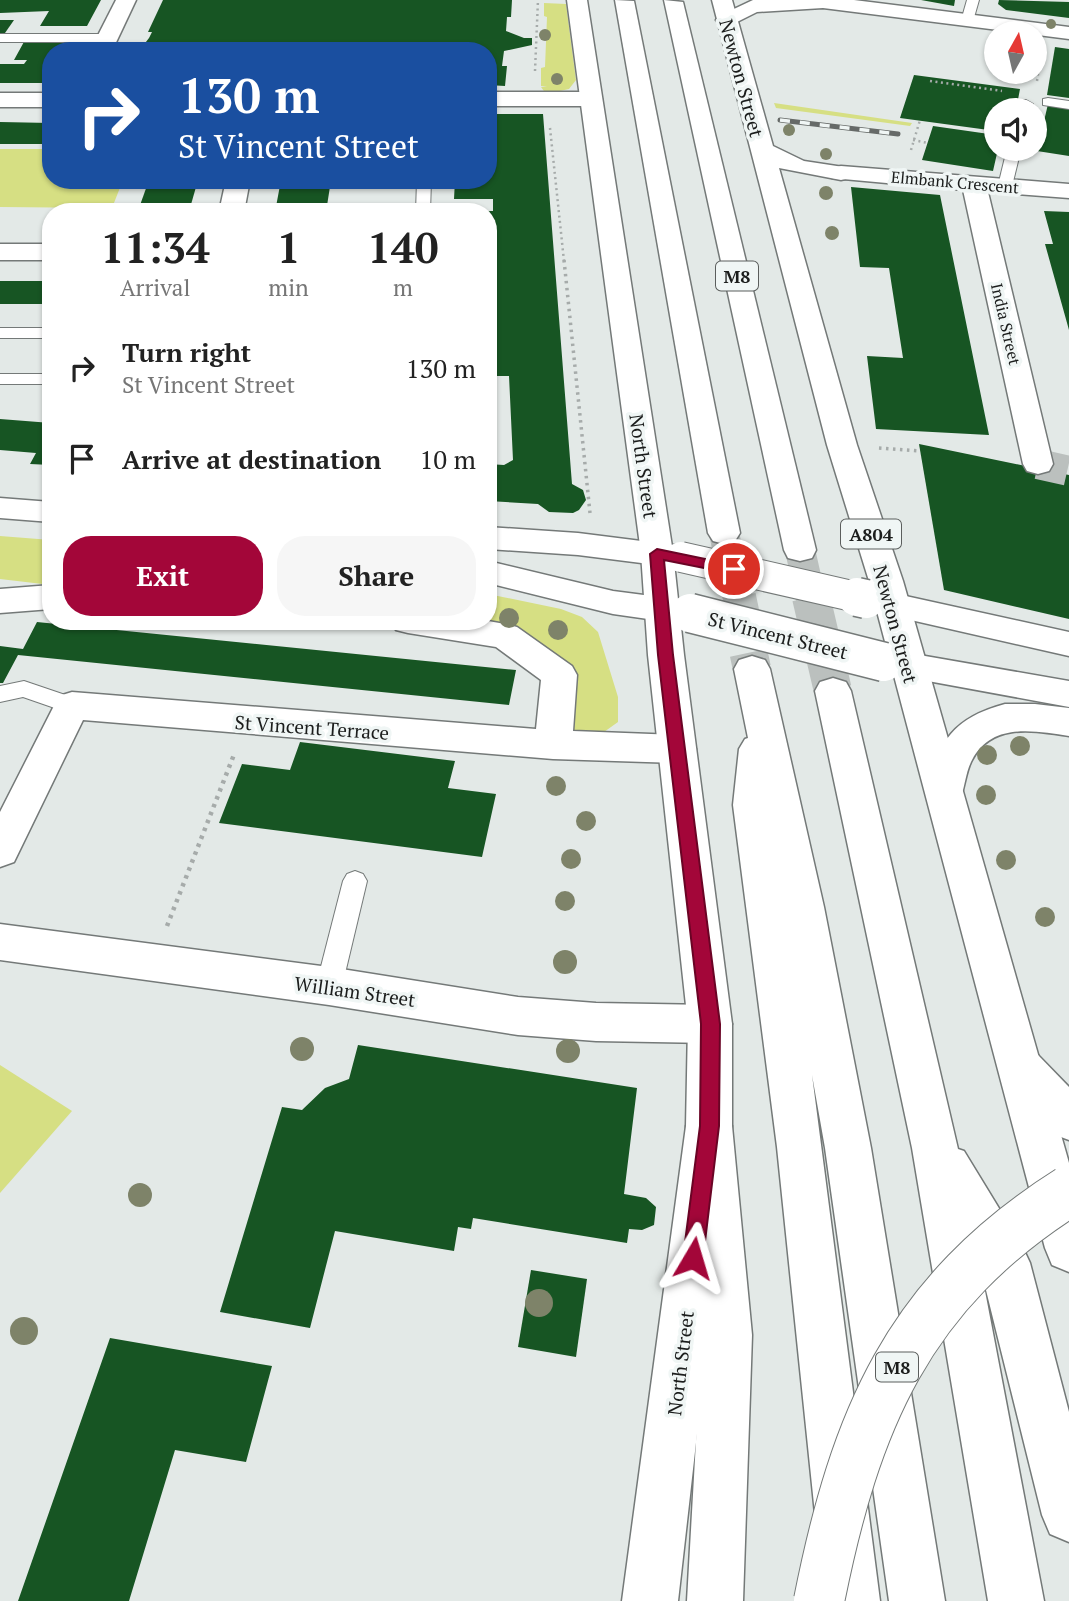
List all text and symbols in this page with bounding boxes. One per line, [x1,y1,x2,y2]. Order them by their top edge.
street label: Newton Street [714,16,770,140]
north arrow [984,21,1046,84]
map controls [984,21,1047,161]
text: 130 m [178,62,320,127]
icon: right [63,70,154,161]
button: sound [984,98,1047,161]
text: St Vincent Street [178,125,419,167]
street label: Elmbank Crescent [890,165,1020,199]
text: 11:34 [101,219,210,275]
text: 1 [277,219,300,275]
text: 140 [367,219,438,275]
road number: M8 [716,262,758,290]
text: Arrival [120,272,190,303]
text: min [268,272,309,303]
text: m [393,272,413,303]
street label: India Street [986,281,1026,367]
text: Turn right [122,335,251,369]
icon: right [63,349,101,387]
text: 130 m [406,351,476,385]
text: St Vincent Street [122,369,295,400]
street label: North Street [624,412,664,520]
icon: arrive [63,440,101,478]
text: Arrive at destination [122,442,381,476]
text: 10 m [420,442,476,476]
road number: A804 [841,520,901,548]
button: Exit [63,536,263,616]
button: Share [277,536,476,616]
pin [704,539,764,599]
icon: arrive [715,550,753,588]
street label: Newton Street [868,562,924,686]
street label: St Vincent Street [706,606,850,664]
street label: St Vincent Terrace [234,709,390,745]
street label: William Street [293,970,417,1012]
position arrow [656,1221,730,1295]
street label: North Street [661,1309,699,1417]
road number: M8 [876,1352,918,1382]

